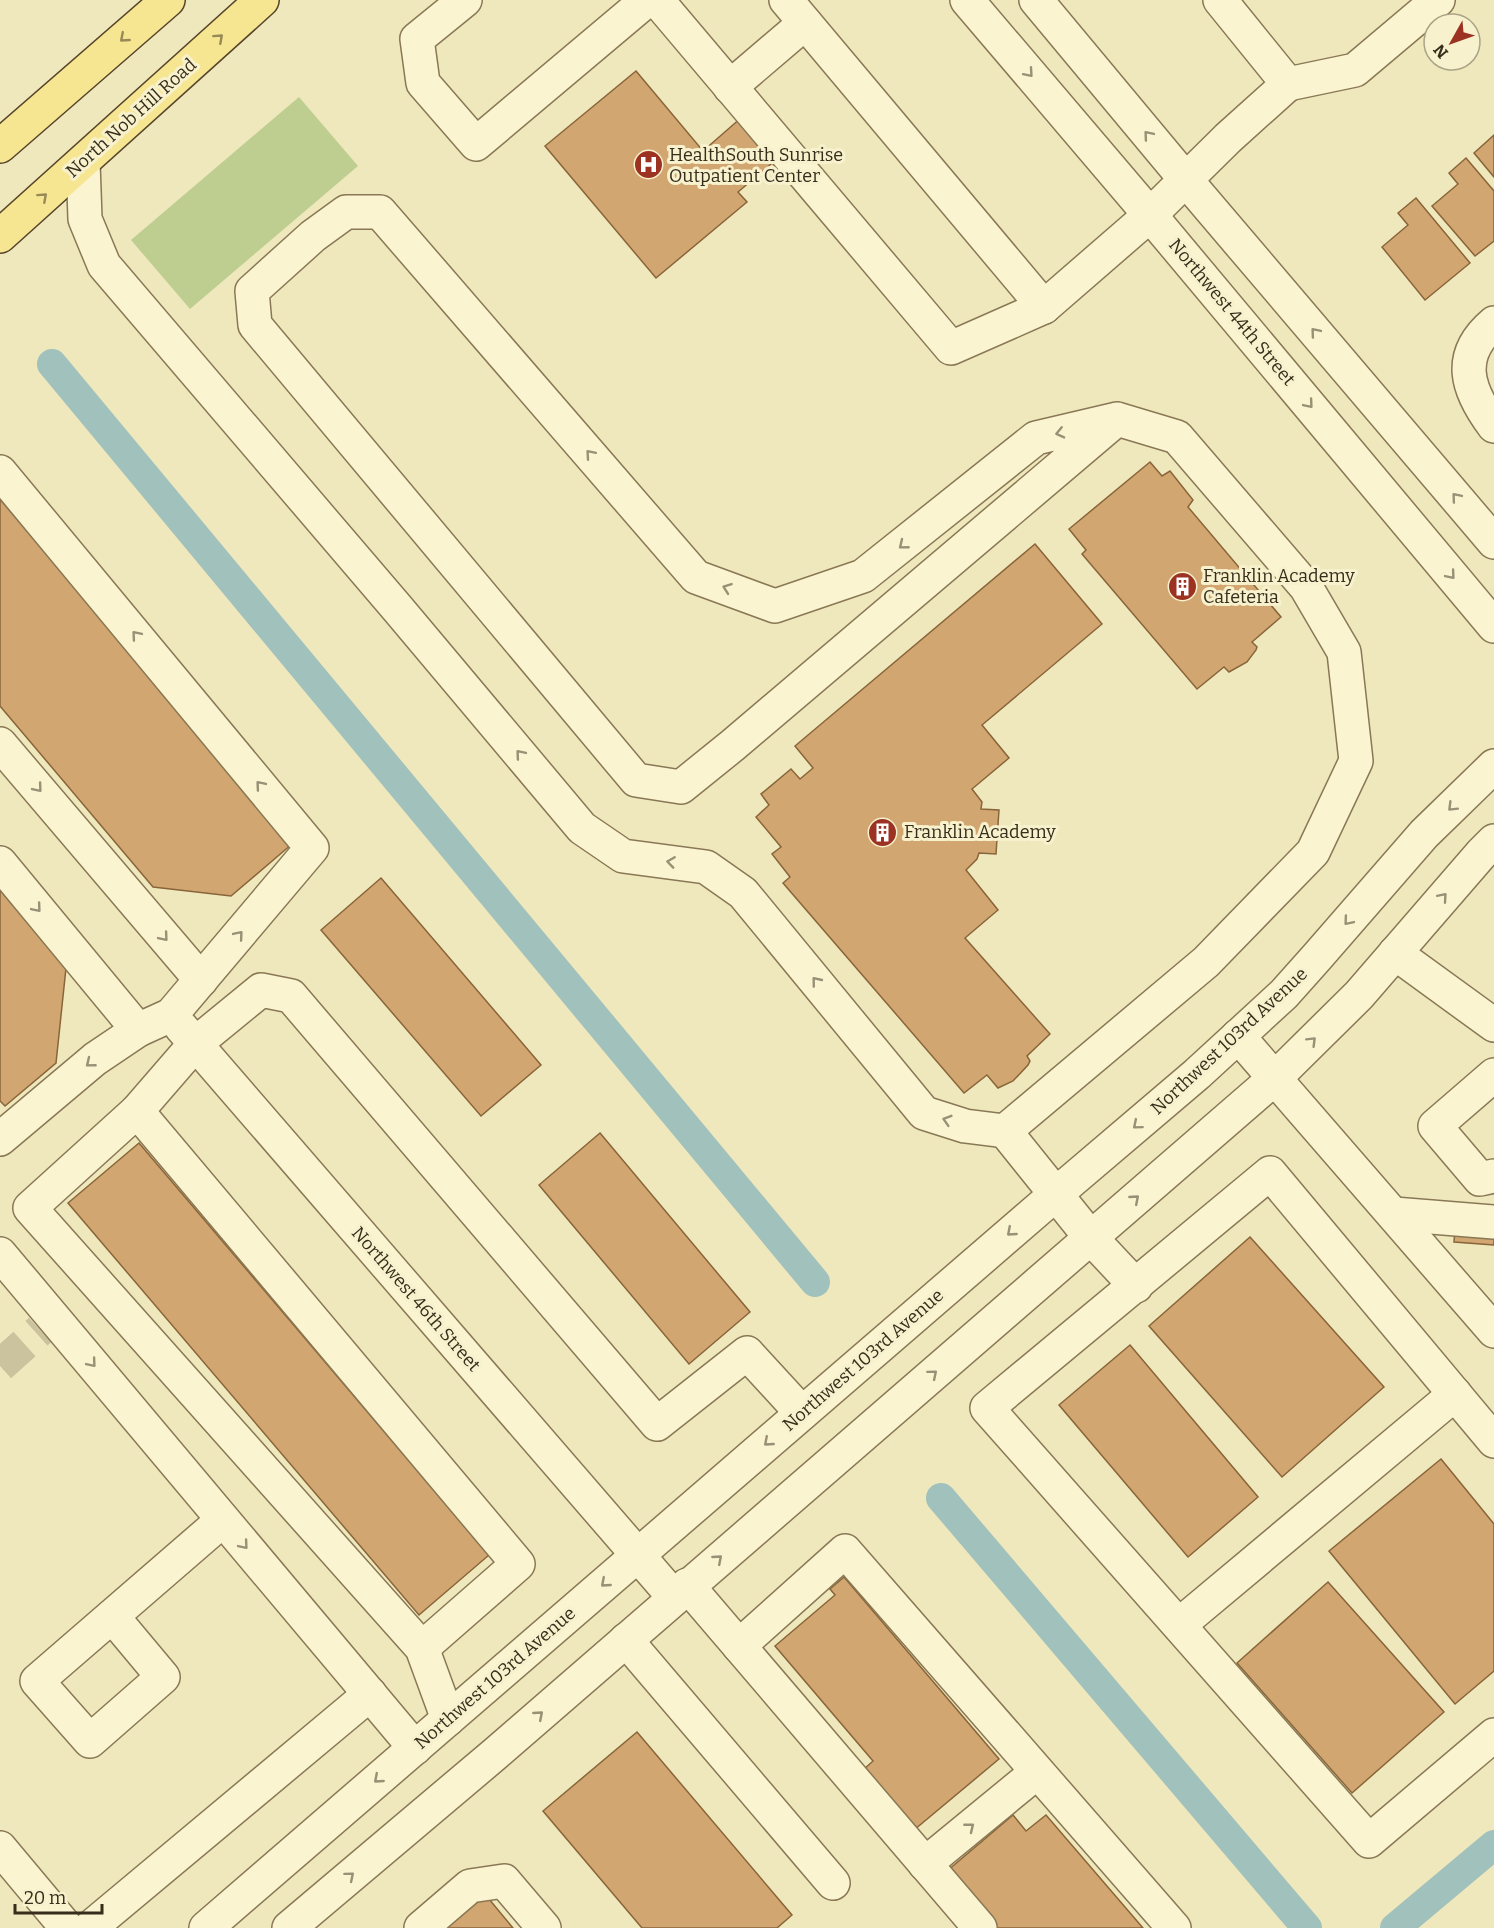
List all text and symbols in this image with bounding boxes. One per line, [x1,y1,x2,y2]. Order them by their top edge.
north arrow [1422,12,1482,72]
one-way arrow [120,31,131,42]
one-way arrow [212,34,223,45]
text: N [1430,40,1452,62]
street label: North Nob Hill Road [61,54,201,182]
one-way arrow [1022,66,1033,77]
one-way arrow [1145,131,1156,142]
place label: HealthSouth Sunrise Outpatient Center [669,144,843,187]
hospital icon: HealthSouth Sunrise Outpatient Center [632,149,664,181]
one-way arrow [37,193,47,204]
street label: Northwest 44th Street [1164,234,1300,390]
one-way arrow [1311,328,1322,339]
one-way arrow [1301,398,1312,409]
one-way arrow [1055,425,1065,438]
one-way arrow [586,450,597,461]
one-way arrow [1452,493,1463,504]
one-way arrow [899,537,910,548]
place label: Franklin Academy Cafeteria [1203,565,1355,608]
one-way arrow [1444,568,1455,579]
building icon: Franklin Academy Cafeteria [1166,570,1198,602]
one-way arrow [722,583,733,596]
one-way arrow [132,631,143,642]
one-way arrow [516,750,527,761]
one-way arrow [31,781,42,792]
one-way arrow [257,781,268,792]
one-way arrow [1448,799,1459,810]
building icon: Franklin Academy [867,816,899,848]
place label: Franklin Academy [904,821,1056,843]
one-way arrow [667,856,676,869]
one-way arrow [1436,893,1447,904]
one-way arrow [30,902,41,913]
one-way arrow [1345,914,1356,925]
one-way arrow [157,930,168,941]
one-way arrow [231,931,242,942]
street label: Northwest 103rd Avenue [1146,963,1312,1119]
one-way arrow [812,977,823,988]
one-way arrow [1304,1038,1315,1049]
one-way arrow [86,1056,97,1067]
one-way arrow [942,1115,953,1128]
one-way arrow [1133,1118,1144,1129]
one-way arrow [1128,1195,1139,1206]
street label: Northwest 46th Street [347,1222,485,1376]
one-way arrow [1007,1225,1018,1236]
street label: Northwest 103rd Avenue [778,1284,948,1436]
one-way arrow [85,1356,96,1367]
one-way arrow [926,1370,937,1381]
one-way arrow [764,1435,775,1446]
one-way arrow [237,1538,248,1549]
one-way arrow [711,1555,722,1566]
one-way arrow [601,1576,612,1587]
street label: Northwest 103rd Avenue [410,1602,580,1754]
one-way arrow [532,1711,543,1722]
one-way arrow [374,1772,385,1783]
one-way arrow [963,1823,974,1834]
one-way arrow [343,1873,354,1884]
scale bar [15,1877,102,1915]
text: 20 m [24,1887,66,1909]

